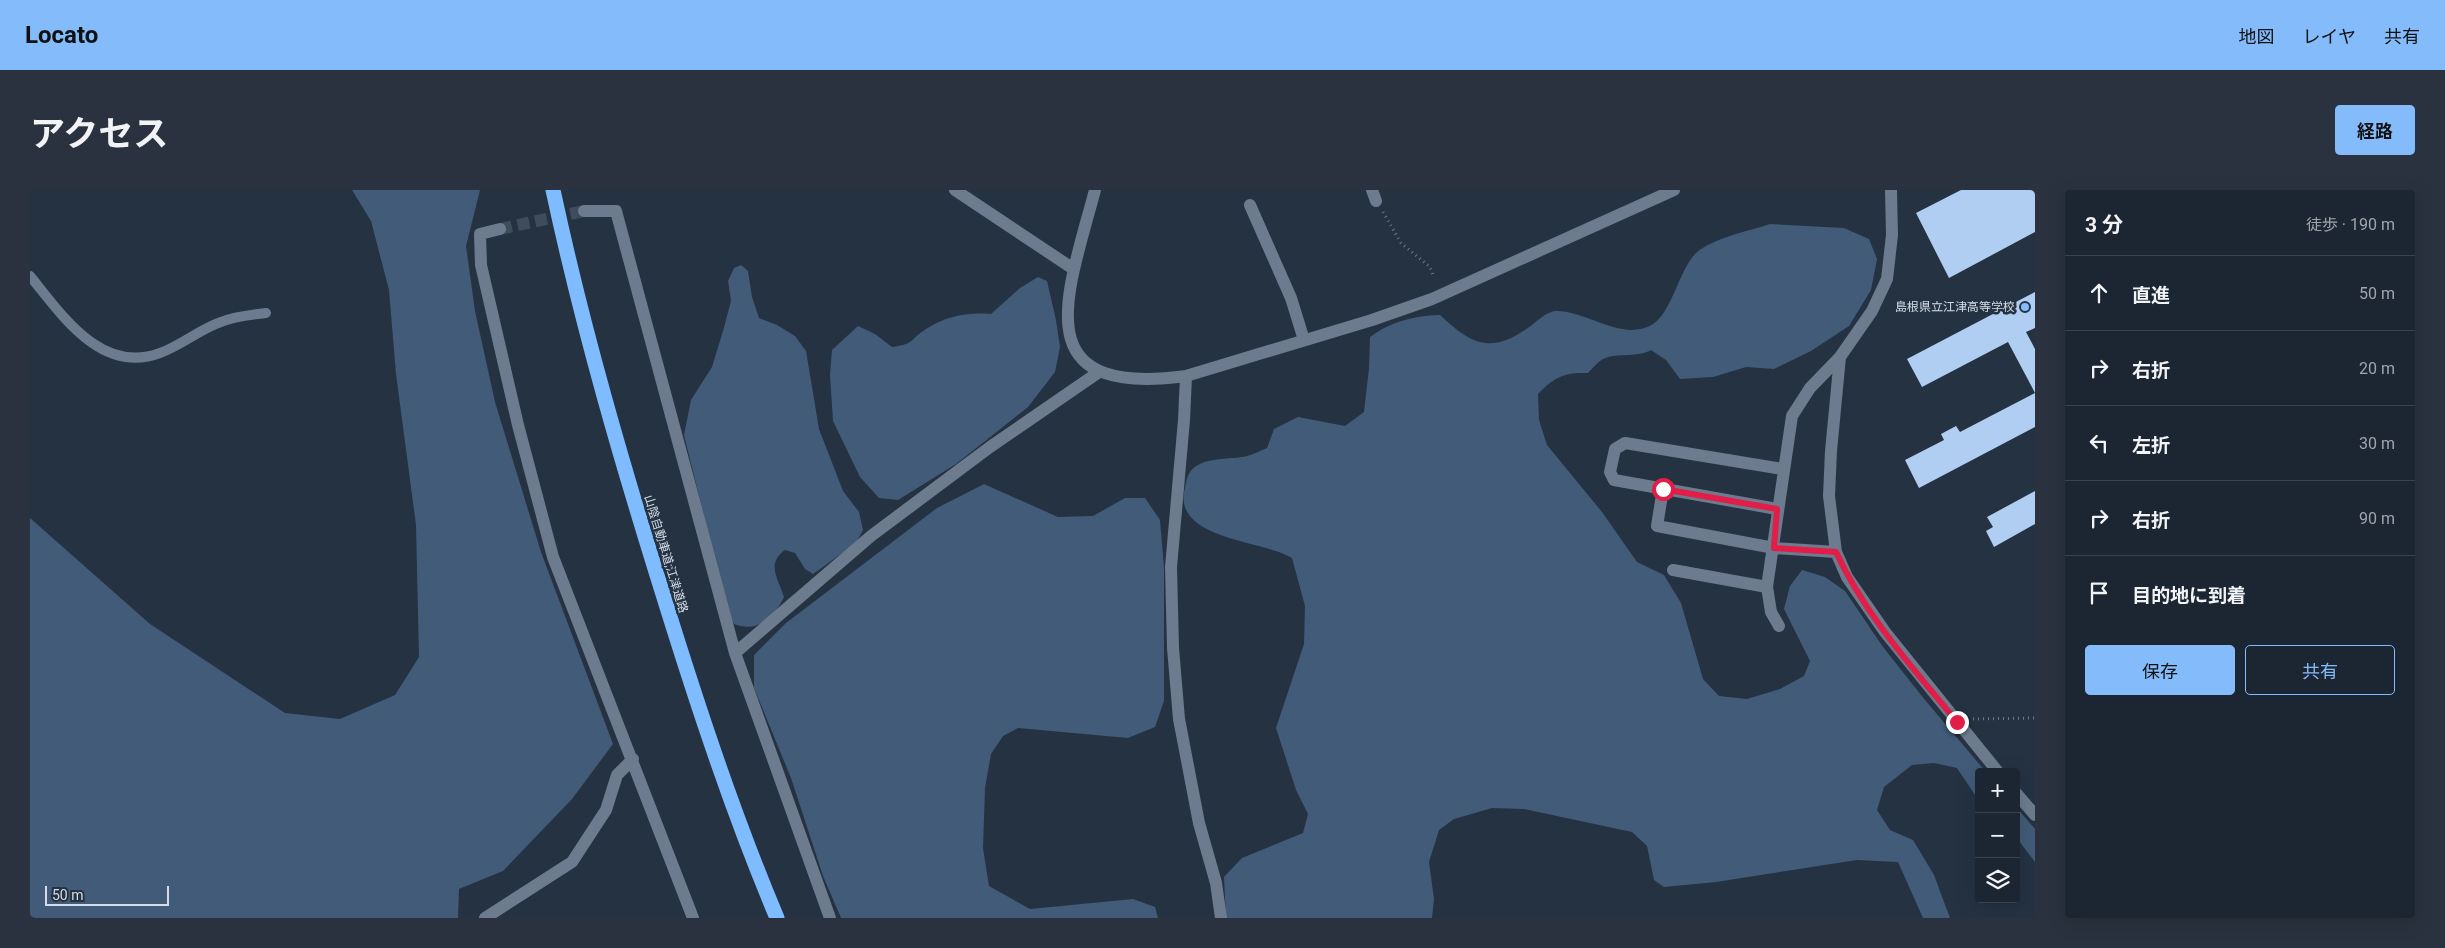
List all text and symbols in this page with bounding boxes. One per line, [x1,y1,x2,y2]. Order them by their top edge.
text: Locato [25,21,98,49]
text: 地図 [2239,26,2275,47]
text: レイヤ [2303,26,2356,47]
text: 共有 [2384,26,2420,47]
button: 経路 [2335,105,2415,155]
text: アクセス [30,114,168,155]
text: 3 分 [2085,213,2123,237]
text: 徒歩 · 190 m [2306,215,2395,234]
icon: ahead [2085,279,2113,307]
text: 直進 [2132,284,2170,307]
text: 50 m [2359,284,2395,303]
place label: 島根県立江津高等学校 [1895,300,2015,314]
marker: 島根県立江津高等学校 [2019,301,2031,313]
icon: right [2085,354,2113,382]
text: 右折 [2132,359,2170,382]
text: 20 m [2359,359,2395,378]
icon: left [2085,429,2113,457]
text: 左折 [2132,434,2170,457]
text: 30 m [2359,434,2395,453]
route start [1652,478,1675,501]
street label: 山陰自動車道;江津道路 [641,493,691,615]
icon: right [2085,504,2113,532]
text: 右折 [2132,509,2170,532]
text: 90 m [2359,509,2395,528]
icon: arrive [2085,579,2113,607]
text: 目的地に到着 [2132,584,2246,607]
button: 保存 [2085,645,2235,695]
button: 共有 [2245,645,2395,695]
route end [1946,711,1969,734]
map controls [1975,768,2020,903]
button: + [1975,768,2020,813]
button: − [1975,813,2020,858]
button: layers [1975,858,2020,903]
scale bar [45,883,169,906]
text: 50 m [52,887,84,903]

